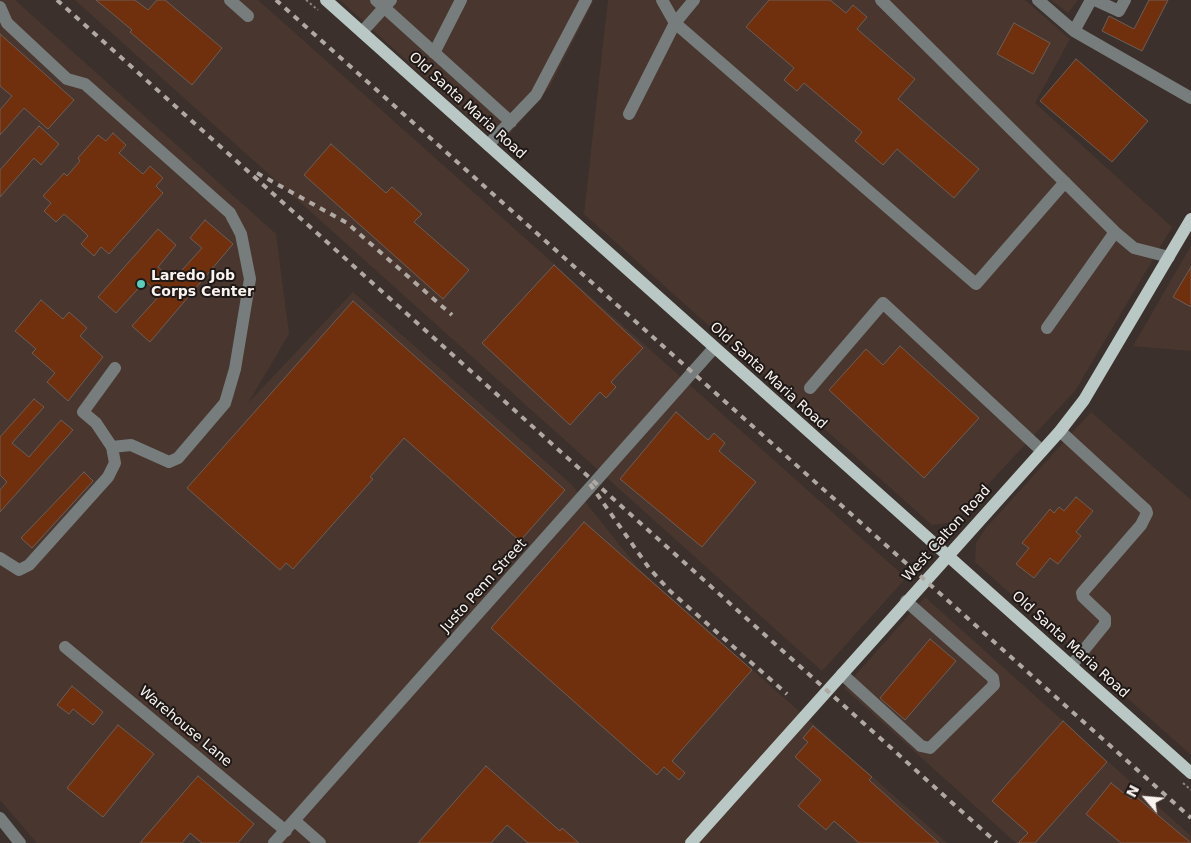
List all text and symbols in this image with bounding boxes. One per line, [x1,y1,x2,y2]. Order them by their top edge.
street label: Old Santa Maria Road [405,49,529,163]
place label: Laredo Job Corps Center [151,268,254,300]
marker: Laredo Job Corps Center [135,278,147,290]
street label: Old Santa Maria Road [706,319,830,433]
street label: West Calton Road [899,482,995,586]
street label: Justo Penn Street [438,536,530,636]
street label: Old Santa Maria Road [1008,588,1132,702]
street label: Warehouse Lane [135,683,235,771]
north arrow [1121,773,1171,823]
text: N [1123,782,1142,800]

